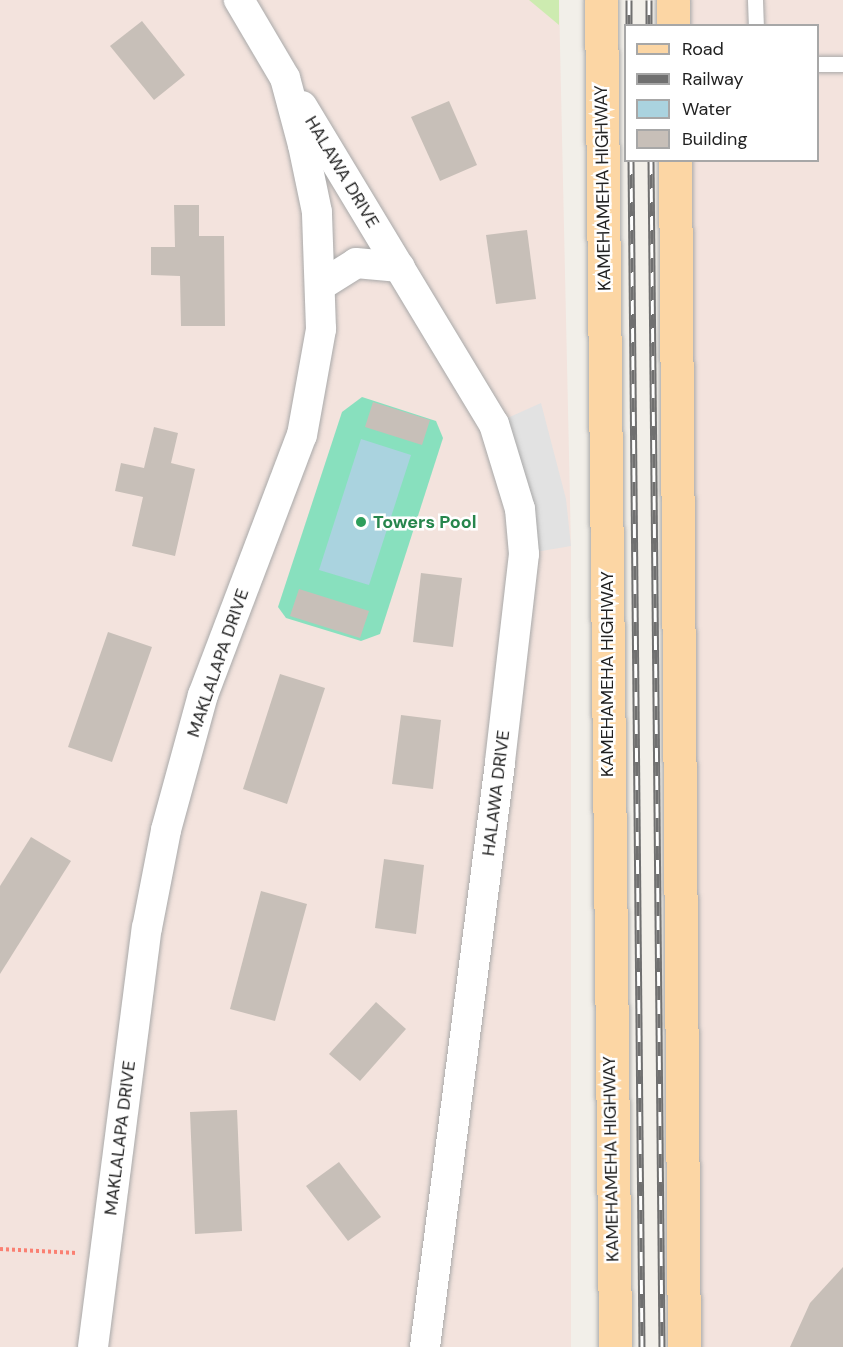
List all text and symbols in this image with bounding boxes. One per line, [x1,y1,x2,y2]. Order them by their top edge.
legend [624,24,819,162]
text: Road [682,37,724,61]
text: Railway [682,67,744,91]
street label: KAMEHAMEHA HIGHWAY [590,85,616,291]
text: Water [682,97,732,121]
street label: HALAWA DRIVE [300,112,384,232]
text: Building [682,127,747,151]
place label: Towers Pool [373,511,477,533]
marker: Towers Pool [354,515,368,529]
street label: KAMEHAMEHA HIGHWAY [596,571,618,777]
street label: MAKLALAPA DRIVE [182,586,254,740]
street label: HALAWA DRIVE [478,729,514,857]
street label: KAMEHAMEHA HIGHWAY [598,1056,624,1262]
street label: MAKLALAPA DRIVE [100,1059,140,1217]

